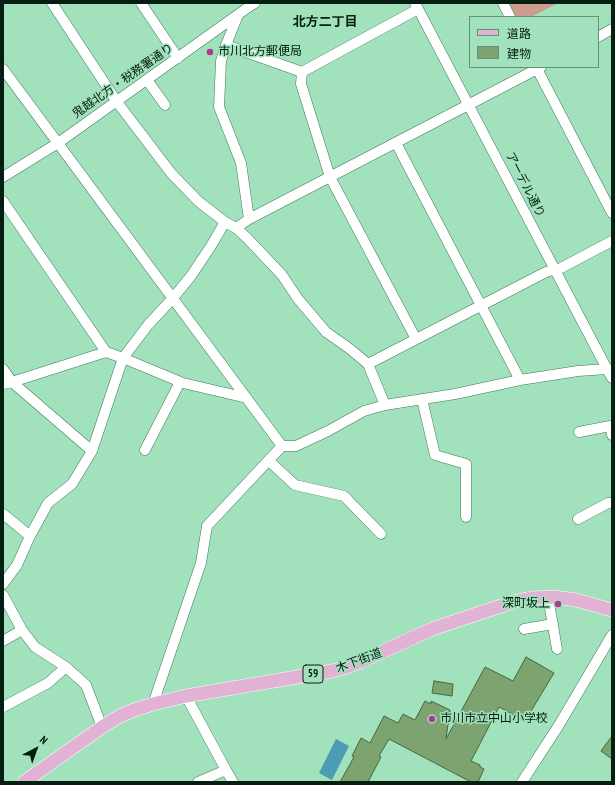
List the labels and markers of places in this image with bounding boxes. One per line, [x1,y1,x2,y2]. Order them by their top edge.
place label: 市川北方郵便局 [218,45,302,59]
marker: 市川北方郵便局 [205,47,215,57]
place label: 深町坂上 [502,597,550,611]
marker: 深町坂上 [553,599,563,609]
place label: 市川市立中山小学校 [440,712,548,726]
marker: 市川市立中山小学校 [427,714,437,724]

